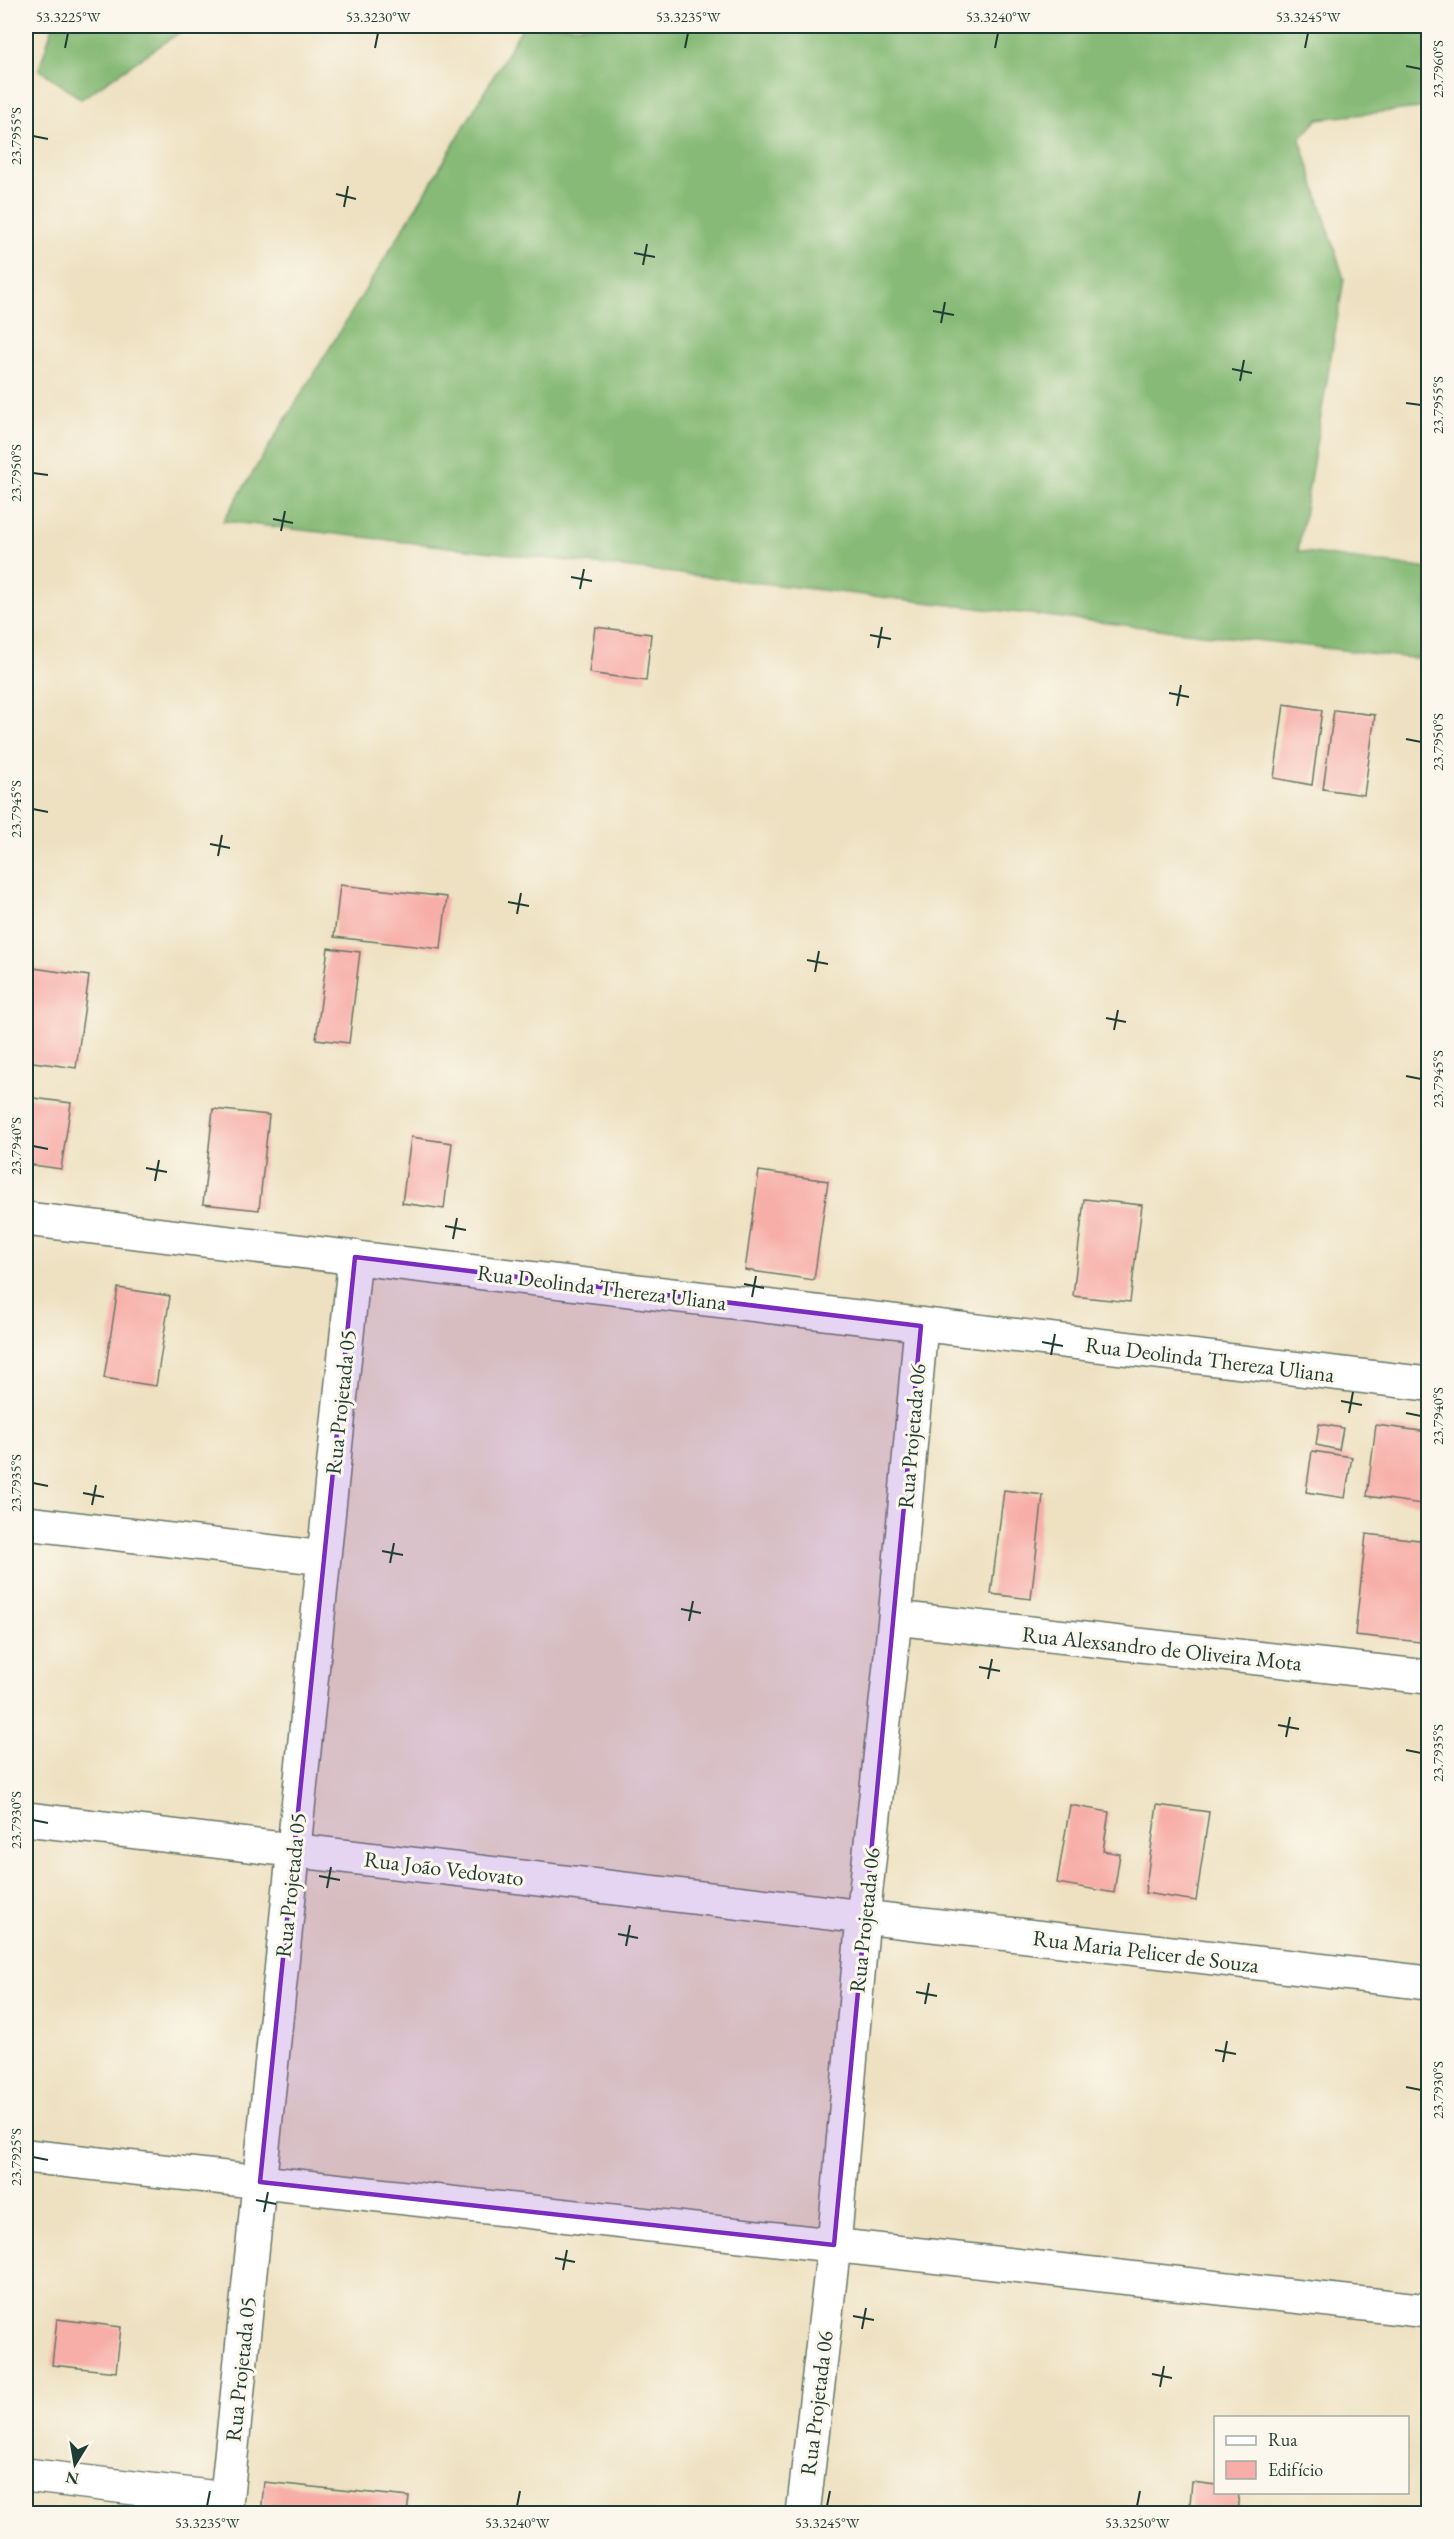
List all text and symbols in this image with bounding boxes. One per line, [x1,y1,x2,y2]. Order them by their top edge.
text: 53.3225°W [36,7,101,26]
text: 53.3230°W [346,7,411,26]
text: 53.3235°W [656,7,721,26]
text: 53.3240°W [966,7,1031,26]
text: 53.3245°W [1276,7,1341,26]
text: 23.7960°S [1428,40,1447,98]
text: 23.7955°S [6,107,25,165]
text: 23.7955°S [1428,376,1447,434]
text: 23.7950°S [6,444,25,502]
text: 23.7950°S [1428,713,1447,771]
text: 23.7945°S [6,780,25,838]
text: 23.7945°S [1428,1050,1447,1108]
text: 23.7940°S [6,1117,25,1175]
street label: Rua Deolinda Thereza Uliana [476,1258,728,1317]
street label: Rua Projetada 05 [318,1328,363,1476]
street label: Rua Deolinda Thereza Uliana [1084,1330,1336,1389]
street label: Rua Projetada 06 [891,1362,932,1510]
text: 23.7940°S [1428,1387,1447,1445]
text: 23.7935°S [6,1454,25,1512]
street label: Rua Alexsandro de Oliveira Mota [1021,1619,1303,1678]
text: 23.7935°S [1428,1724,1447,1782]
text: 23.7930°S [6,1791,25,1849]
street label: Rua Projetada 05 [268,1811,313,1959]
street label: Rua João Vedovato [362,1844,526,1893]
street label: Rua Projetada 06 [842,1846,887,1994]
street label: Rua Maria Pelicer de Souza [1031,1923,1261,1980]
text: 23.7930°S [1428,2061,1447,2119]
text: 23.7925°S [6,2128,25,2186]
street label: Rua Projetada 05 [218,2295,263,2443]
street label: Rua Projetada 06 [793,2329,840,2477]
legend [1214,2416,1409,2494]
text: Rua [1268,2428,1298,2451]
north arrow [45,2434,105,2494]
text: Edifício [1268,2458,1323,2481]
text: N [64,2467,81,2490]
text: 53.3235°W [175,2513,240,2532]
text: 53.3240°W [485,2513,550,2532]
text: 53.3245°W [795,2513,860,2532]
text: 53.3250°W [1105,2513,1170,2532]

